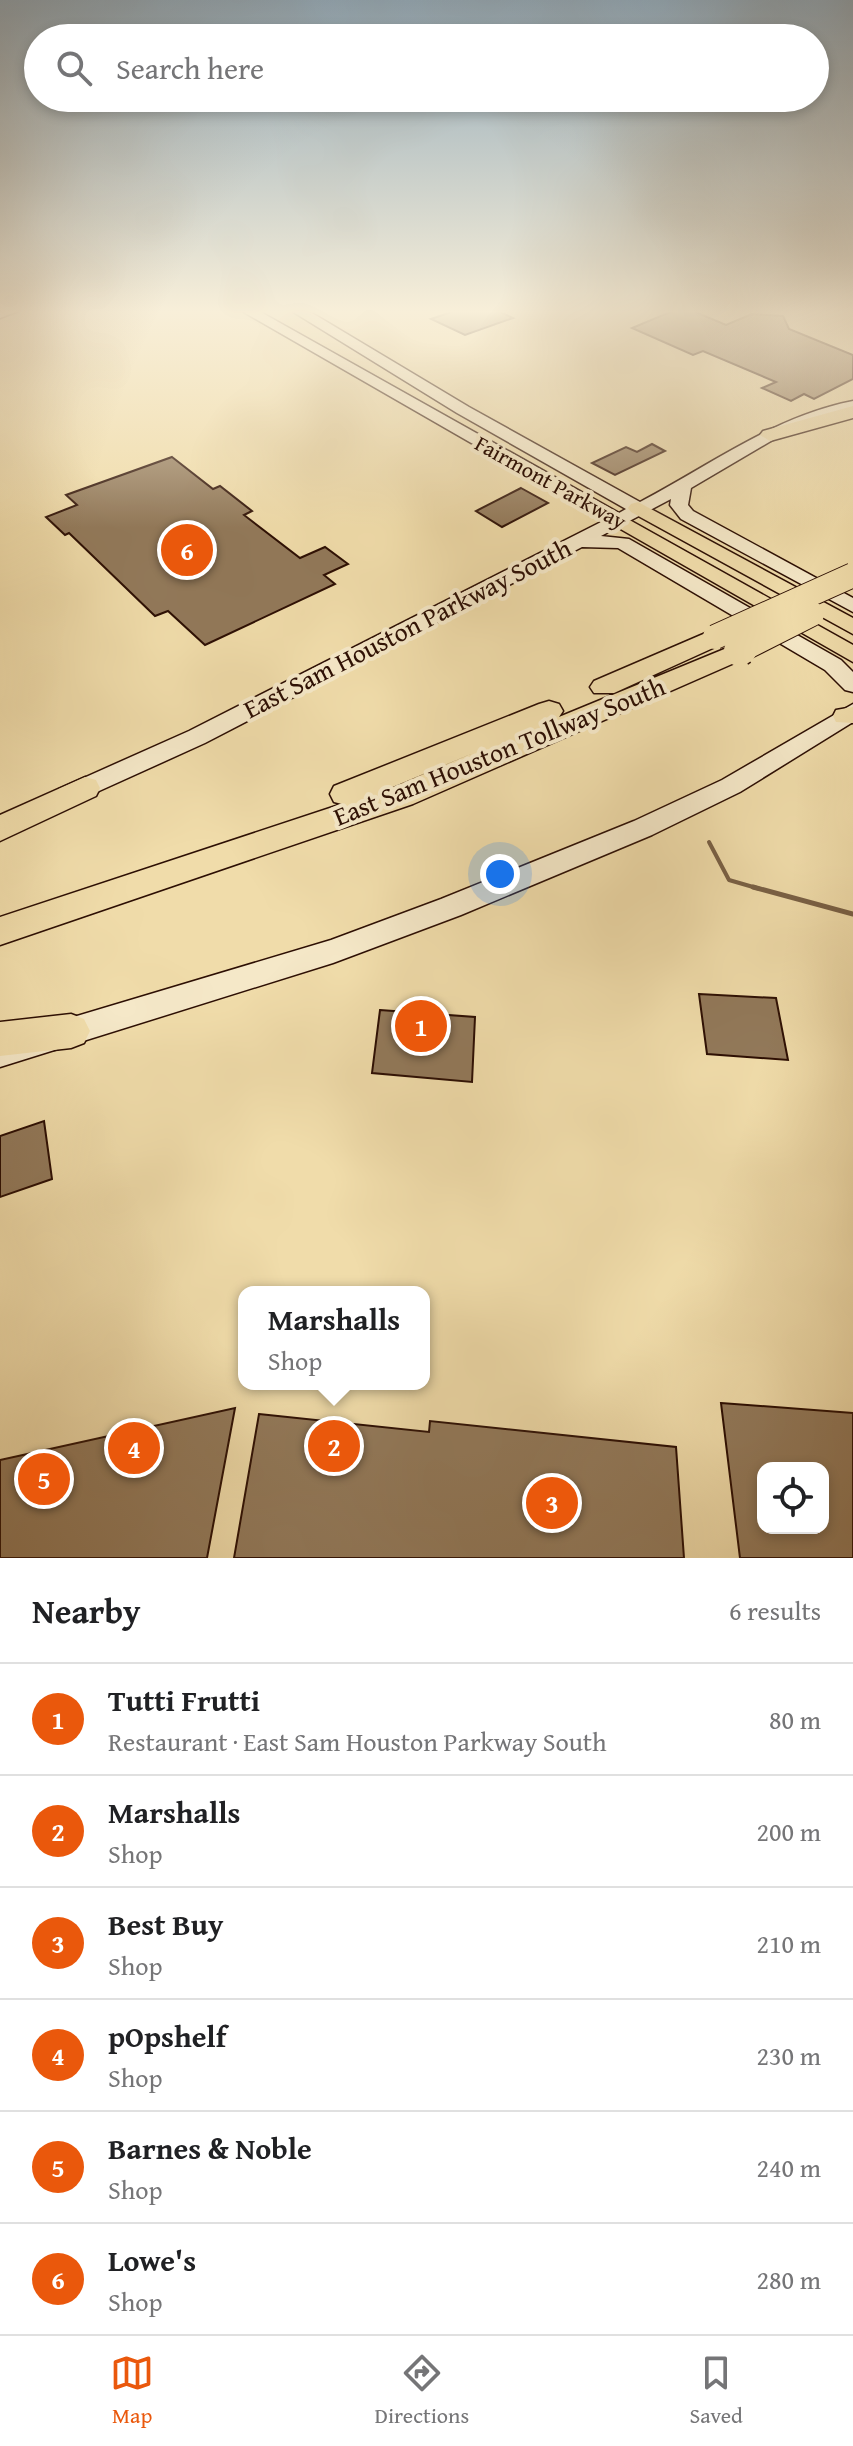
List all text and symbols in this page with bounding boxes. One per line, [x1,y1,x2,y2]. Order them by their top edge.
search box [24,24,829,112]
icon: search [52,46,96,90]
text: Search here [116,46,264,90]
street label: Fairmont Parkway [469,427,633,537]
pin: 6 [161,520,213,580]
street label: East Sam Houston Parkway South [236,528,578,728]
street label: East Sam Houston Tollway South [327,666,671,835]
your location [480,854,520,894]
pin: 1 [395,996,447,1056]
popup [238,1286,430,1390]
text: Marshalls [268,1297,400,1341]
text: Shop [268,1341,322,1380]
pin: 2 [308,1416,360,1476]
pin: 4 [108,1418,160,1478]
pin: 5 [18,1449,70,1509]
map controls [757,1462,829,1534]
button: locate [757,1462,829,1534]
pin: 3 [526,1473,578,1533]
text: Nearby [32,1586,141,1635]
text: 6 results [729,1591,821,1630]
text: Tutti Frutti [108,1678,260,1722]
text: 1 [51,1700,65,1739]
text: 80 m [769,1700,821,1739]
text: Restaurant · East Sam Houston Parkway South [108,1722,607,1761]
text: Marshalls [108,1790,240,1834]
text: 2 [51,1812,65,1851]
text: 200 m [756,1812,821,1851]
text: Shop [108,1834,163,1873]
text: Best Buy [108,1902,223,1946]
text: 3 [51,1924,65,1963]
text: 210 m [756,1924,821,1963]
text: Shop [108,1946,163,1985]
text: pOpshelf [108,2014,226,2058]
text: 4 [51,2036,65,2075]
text: 230 m [756,2036,821,2075]
text: Shop [108,2058,163,2097]
text: Barnes & Noble [108,2126,312,2170]
text: 5 [51,2148,65,2187]
text: 240 m [756,2148,821,2187]
text: Shop [108,2170,163,2209]
text: Lowe's [108,2238,196,2282]
text: 6 [51,2260,65,2299]
text: 280 m [756,2260,821,2299]
text: Shop [108,2282,163,2321]
tab: Map [110,2351,154,2431]
tab: Directions [375,2351,469,2431]
tab: Saved [690,2351,743,2431]

